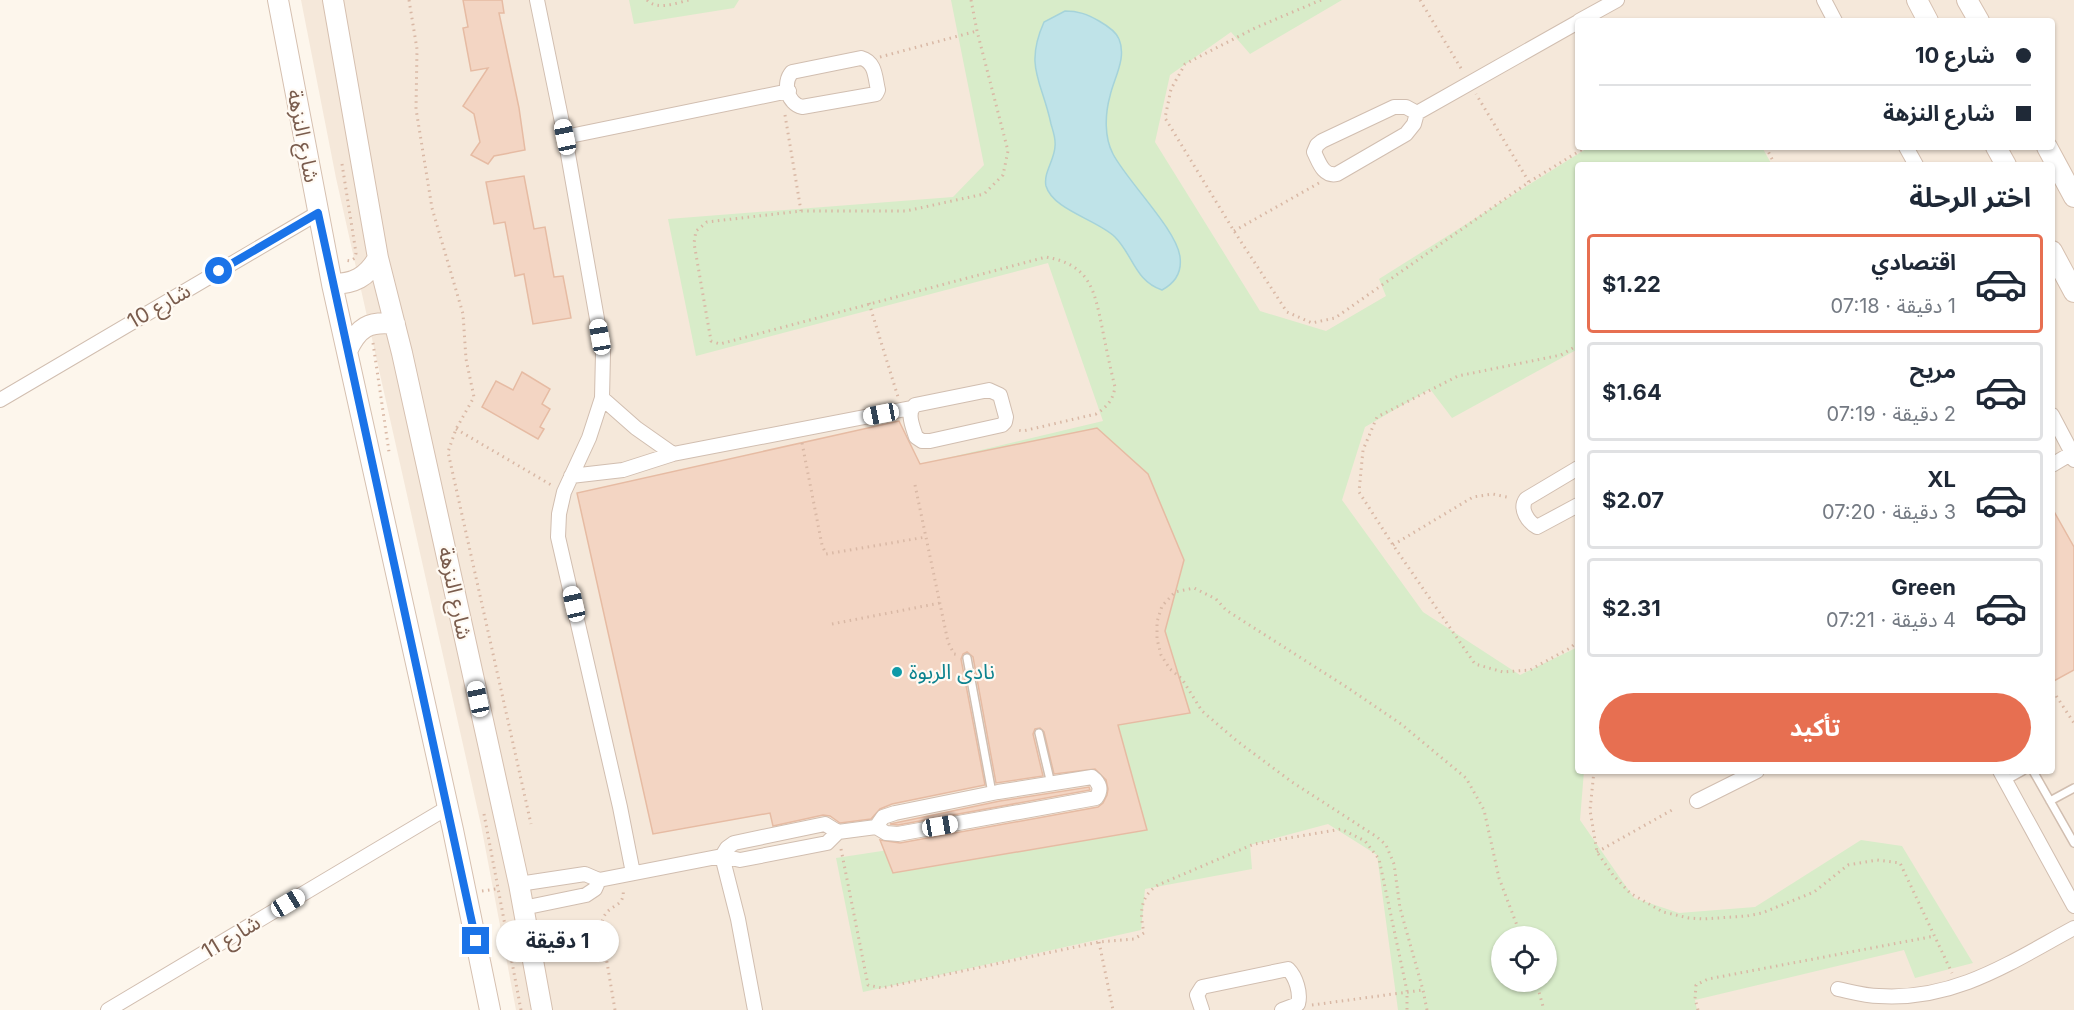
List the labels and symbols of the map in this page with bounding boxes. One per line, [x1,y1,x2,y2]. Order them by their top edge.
street label: شارع النزهة [279,87,325,185]
car [552,118,578,156]
route start [205,257,232,284]
street label: شارع 10 [123,278,196,336]
car [588,318,612,356]
car [862,402,900,426]
street label: شارع النزهة [431,544,478,642]
car [561,584,587,624]
place label: نادى الربوة [909,659,995,684]
marker: نادى الربوة [890,665,904,679]
car [465,680,491,718]
car [921,814,959,838]
car [268,886,308,920]
street label: شارع 11 [197,909,266,966]
callout: 1 دقيقة [497,920,620,962]
route end [462,927,489,954]

